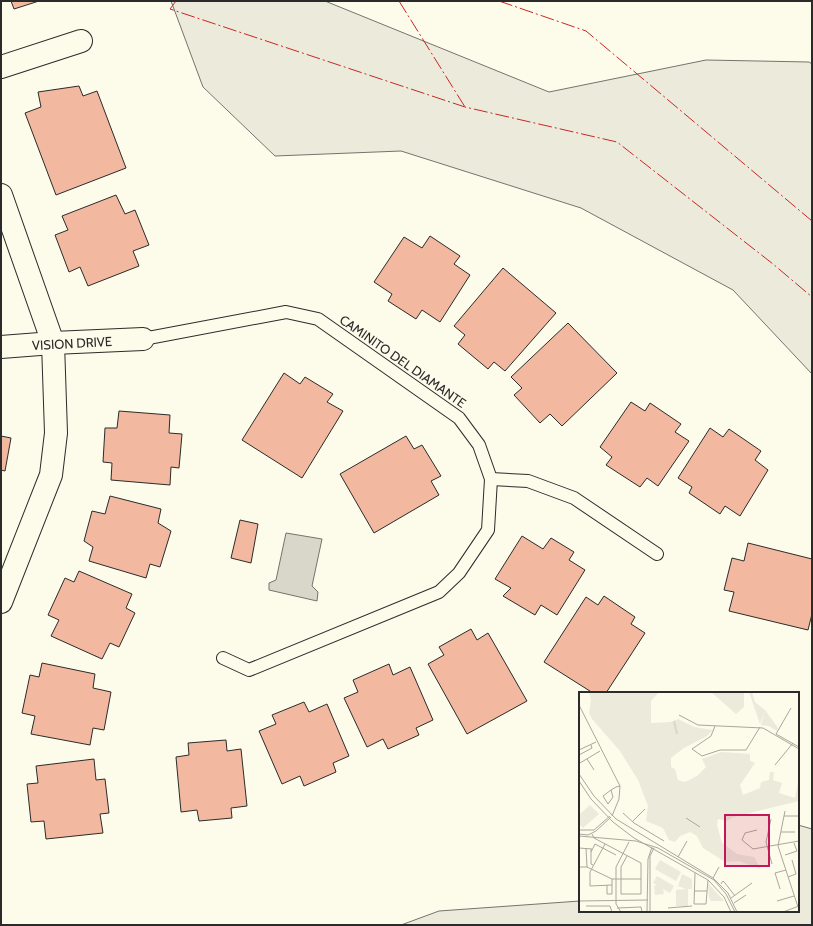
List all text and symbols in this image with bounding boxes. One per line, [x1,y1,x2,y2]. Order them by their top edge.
street label: CAMINITO DEL DIAMANTE [337,311,469,411]
street label: VISION DRIVE [32,333,112,353]
inset map [579,692,799,912]

